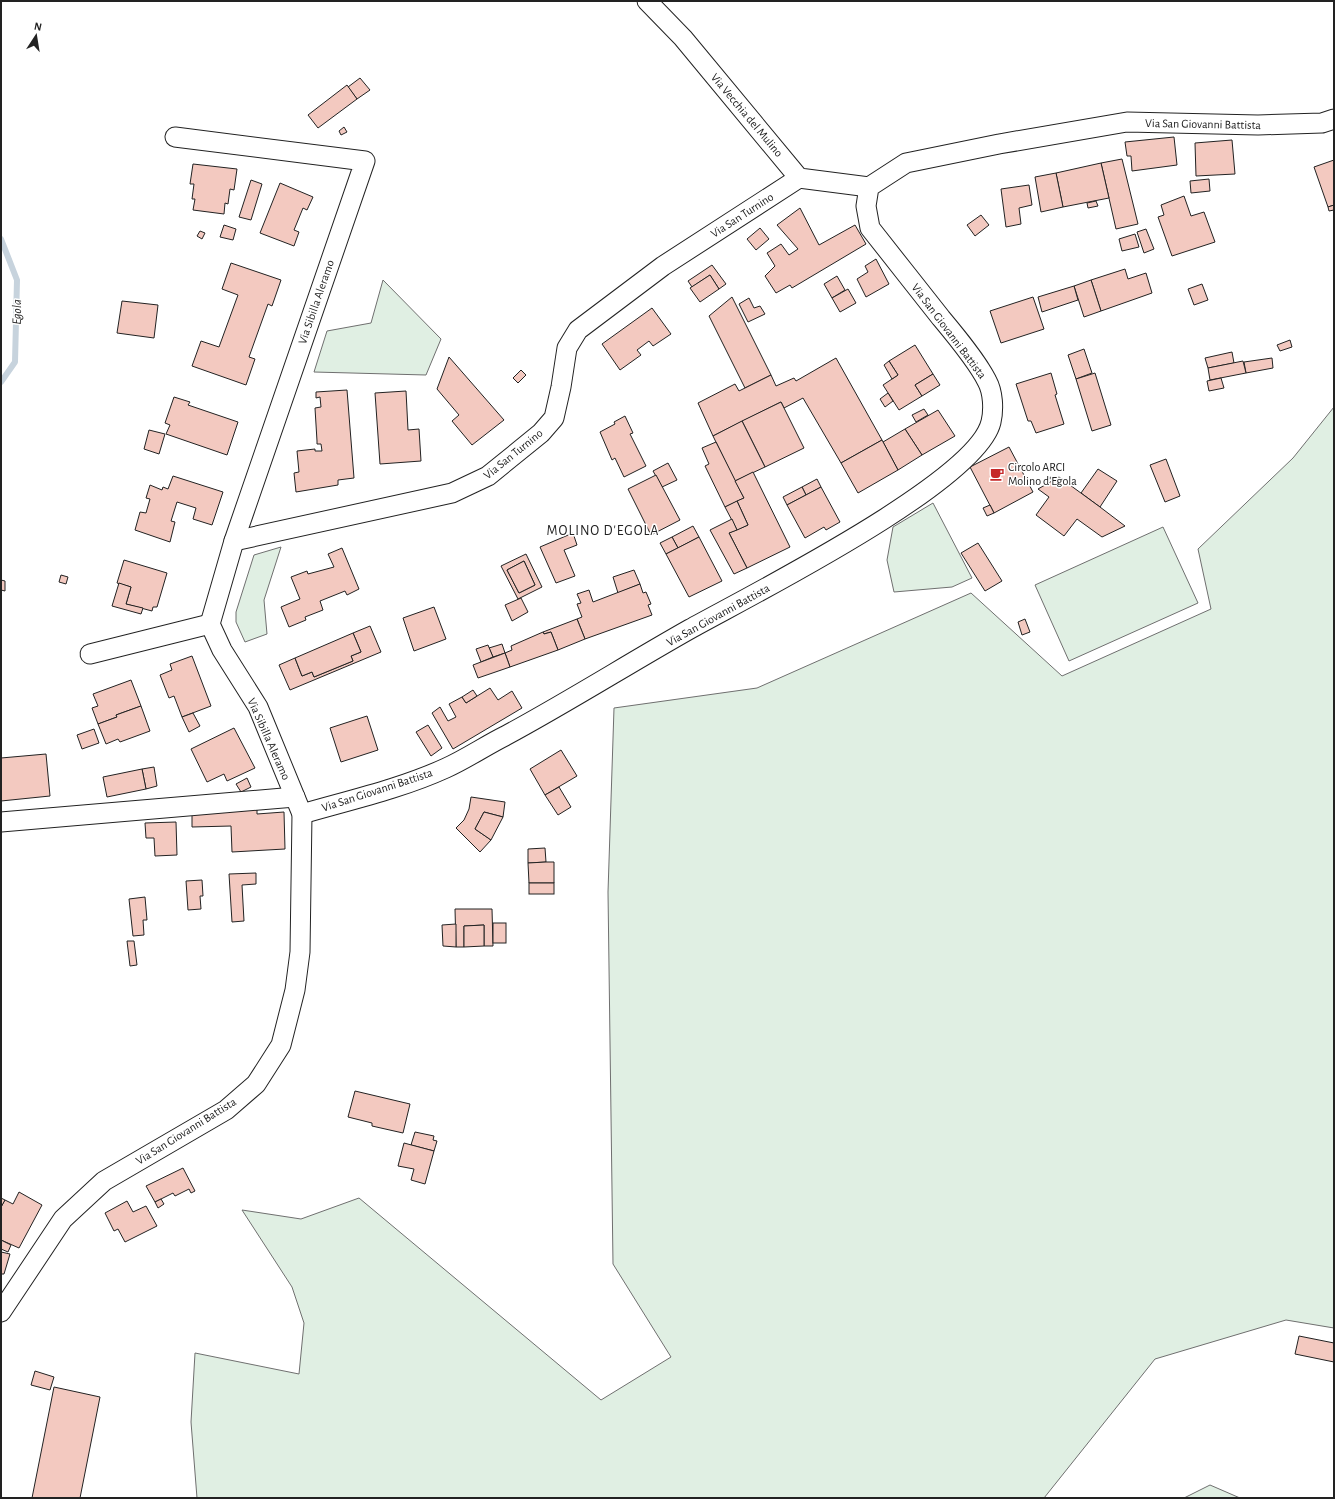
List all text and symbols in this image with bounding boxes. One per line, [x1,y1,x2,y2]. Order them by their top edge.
north arrow [16,16,56,56]
text: N [33,21,43,33]
street label: Via Vecchia del Mulino [709,71,785,159]
street label: Via San Giovanni Battista [1145,117,1261,131]
street label: Via San Turnino [708,190,776,240]
street label: Via Sibilla Aleramo [296,258,336,346]
street label: Via San Giovanni Battista [909,281,989,381]
water label: Egola [11,299,24,325]
street label: Via San Turnino [481,427,545,481]
place label: Circolo ARCI Molino d'Egola [1008,461,1077,487]
cafe icon: Circolo ARCI Molino d'Egola [989,466,1005,482]
district label: MOLINO D'EGOLA [547,524,659,538]
street label: Via San Giovanni Battista [664,581,772,648]
street label: Via Sibilla Aleramo [246,696,292,782]
street label: Via San Giovanni Battista [320,766,434,814]
street label: Via San Giovanni Battista [134,1095,239,1167]

